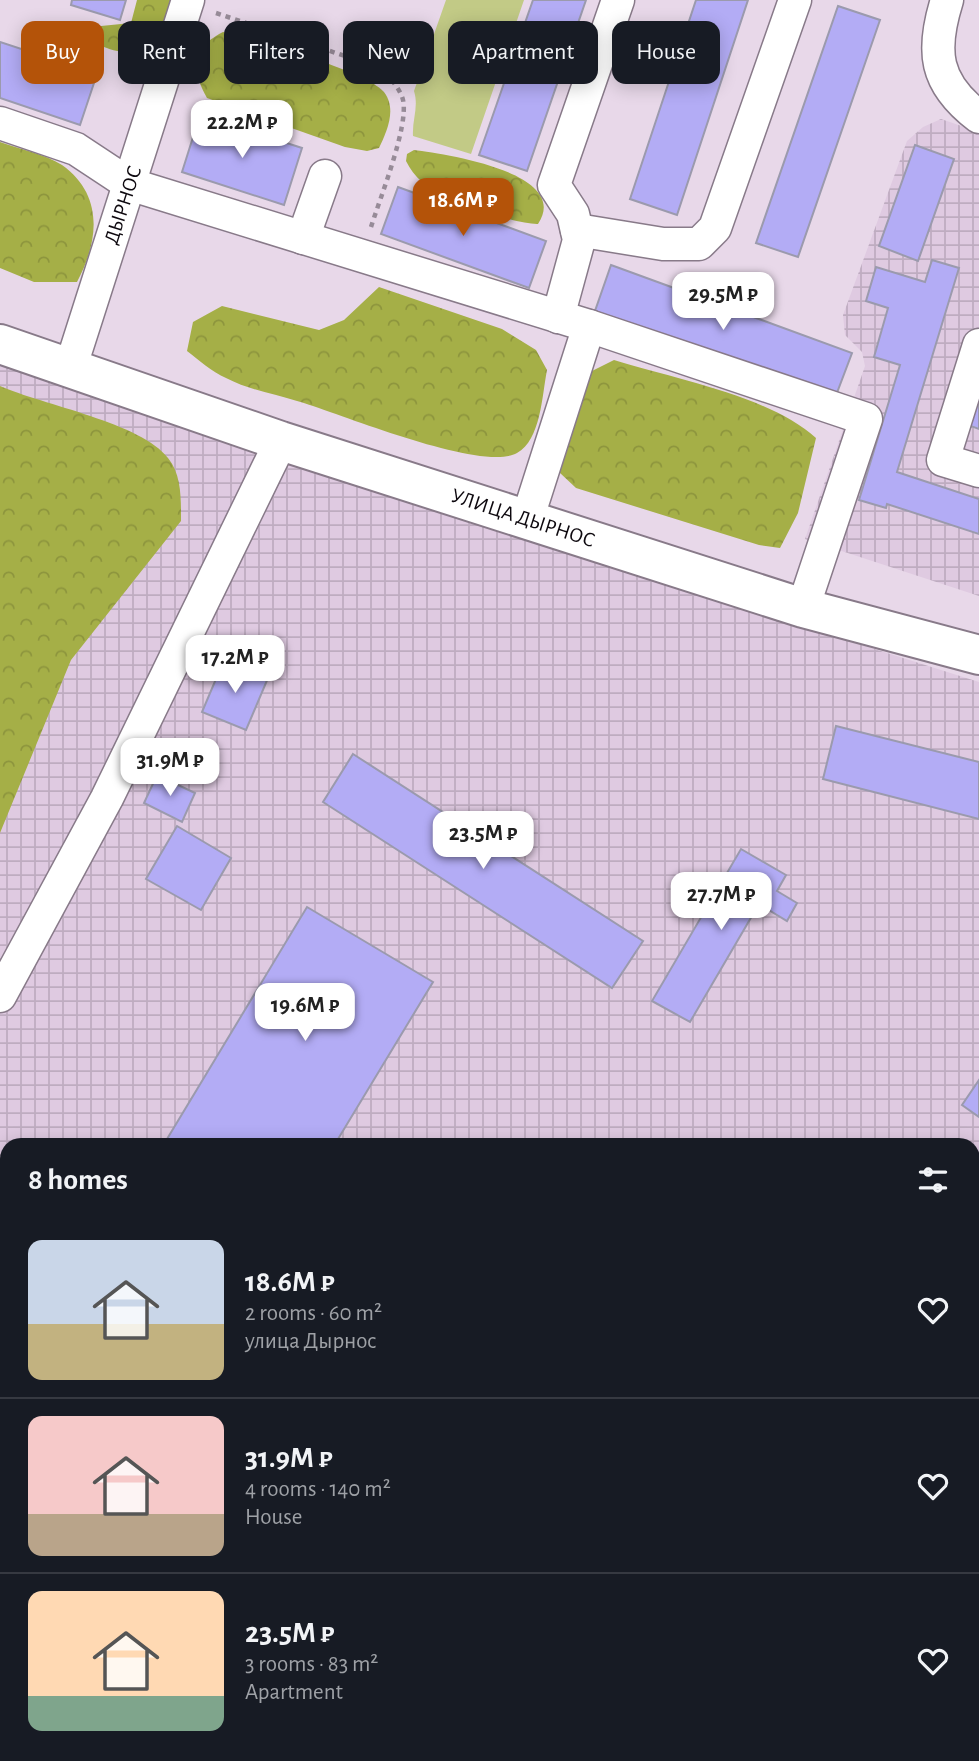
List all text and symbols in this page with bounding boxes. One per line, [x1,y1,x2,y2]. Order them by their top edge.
chip: Buy [21,21,104,84]
chip: Rent [118,21,210,84]
chip: Filters [224,21,329,84]
chip: New [343,21,434,84]
chip: Apartment [448,21,598,84]
chip: House [612,21,720,84]
pin: 22.2M ₽ [177,100,307,160]
text: 22.2M ₽ [207,111,277,134]
street label: ДЫРНОС [100,163,146,247]
pin: 18.6M ₽ [398,178,528,238]
text: 18.6M ₽ [429,189,497,212]
pin: 29.5M ₽ [658,272,788,332]
text: 29.5M ₽ [688,283,758,306]
street label: УЛИЦА ДЫРНОС [448,485,598,551]
pin: 17.2M ₽ [170,636,300,695]
text: 17.2M ₽ [202,646,268,669]
pin: 31.9M ₽ [105,738,235,798]
text: 31.9M ₽ [136,749,204,772]
pin: 23.5M ₽ [418,812,548,871]
text: 23.5M ₽ [449,822,517,845]
pin: 27.7M ₽ [656,872,786,932]
text: 27.7M ₽ [687,883,755,906]
pin: 19.6M ₽ [240,984,370,1043]
text: 19.6M ₽ [271,994,339,1017]
icon: filters [914,1161,952,1199]
text: 8 homes [28,1165,128,1195]
text: 18.6M ₽ [245,1267,334,1297]
icon: home [84,1268,168,1352]
icon: heart [914,1291,952,1329]
text: 2 rooms · 60 m² [245,1302,382,1325]
text: улица Дырнос [245,1330,377,1353]
text: 31.9M ₽ [245,1443,333,1473]
icon: home [84,1444,168,1528]
icon: heart [914,1467,952,1505]
text: 4 rooms · 140 m² [245,1478,391,1501]
text: House [245,1506,302,1529]
text: 23.5M ₽ [245,1618,334,1648]
icon: home [84,1619,168,1703]
icon: heart [914,1642,952,1680]
text: 3 rooms · 83 m² [245,1653,378,1676]
text: Apartment [245,1681,343,1704]

